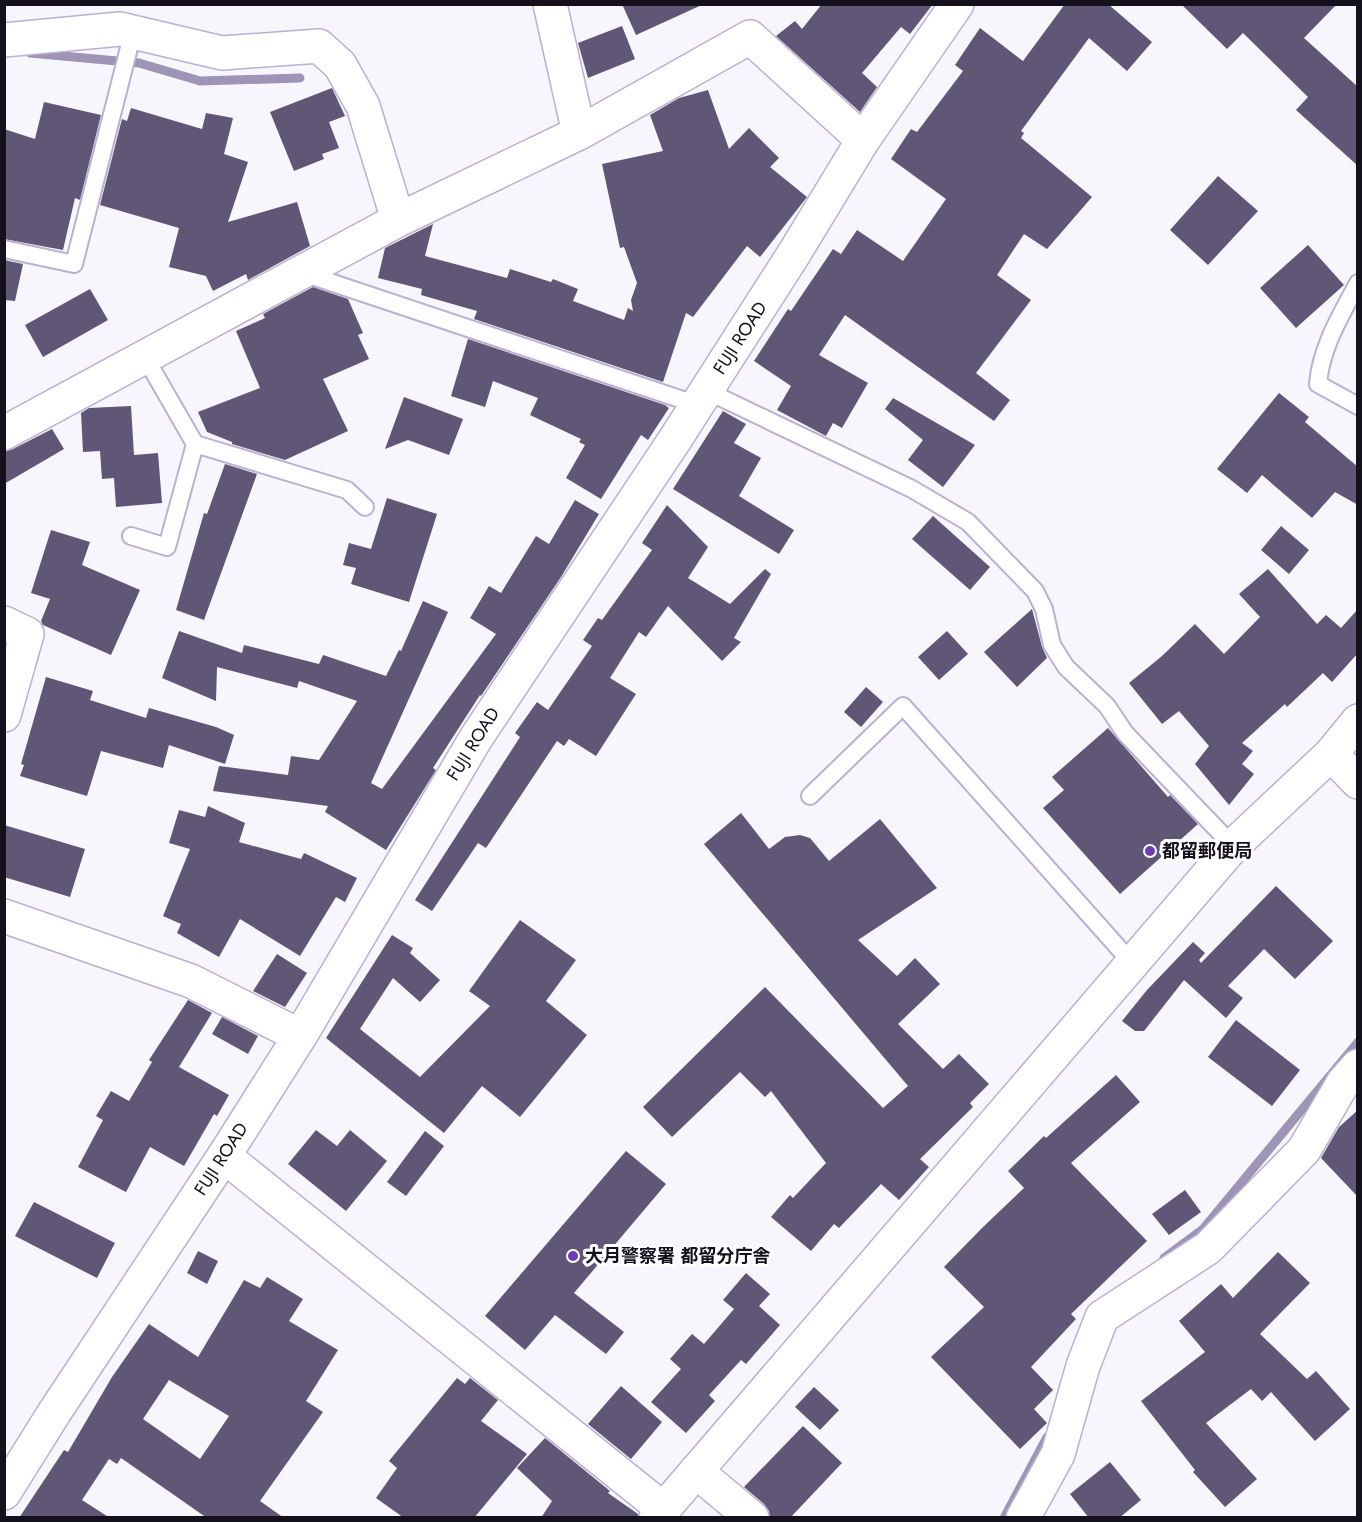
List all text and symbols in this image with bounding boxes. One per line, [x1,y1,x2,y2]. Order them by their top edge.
street label: FUJI ROAD [707,296,773,380]
street label: FUJI ROAD [440,702,506,786]
place label: 都留郵便局 [1162,838,1252,864]
marker: 都留郵便局 [1143,844,1157,858]
street label: FUJI ROAD [188,1117,254,1201]
place label: 大月警察署 都留分庁舎 [585,1243,770,1269]
marker: 大月警察署 都留分庁舎 [566,1249,580,1263]

